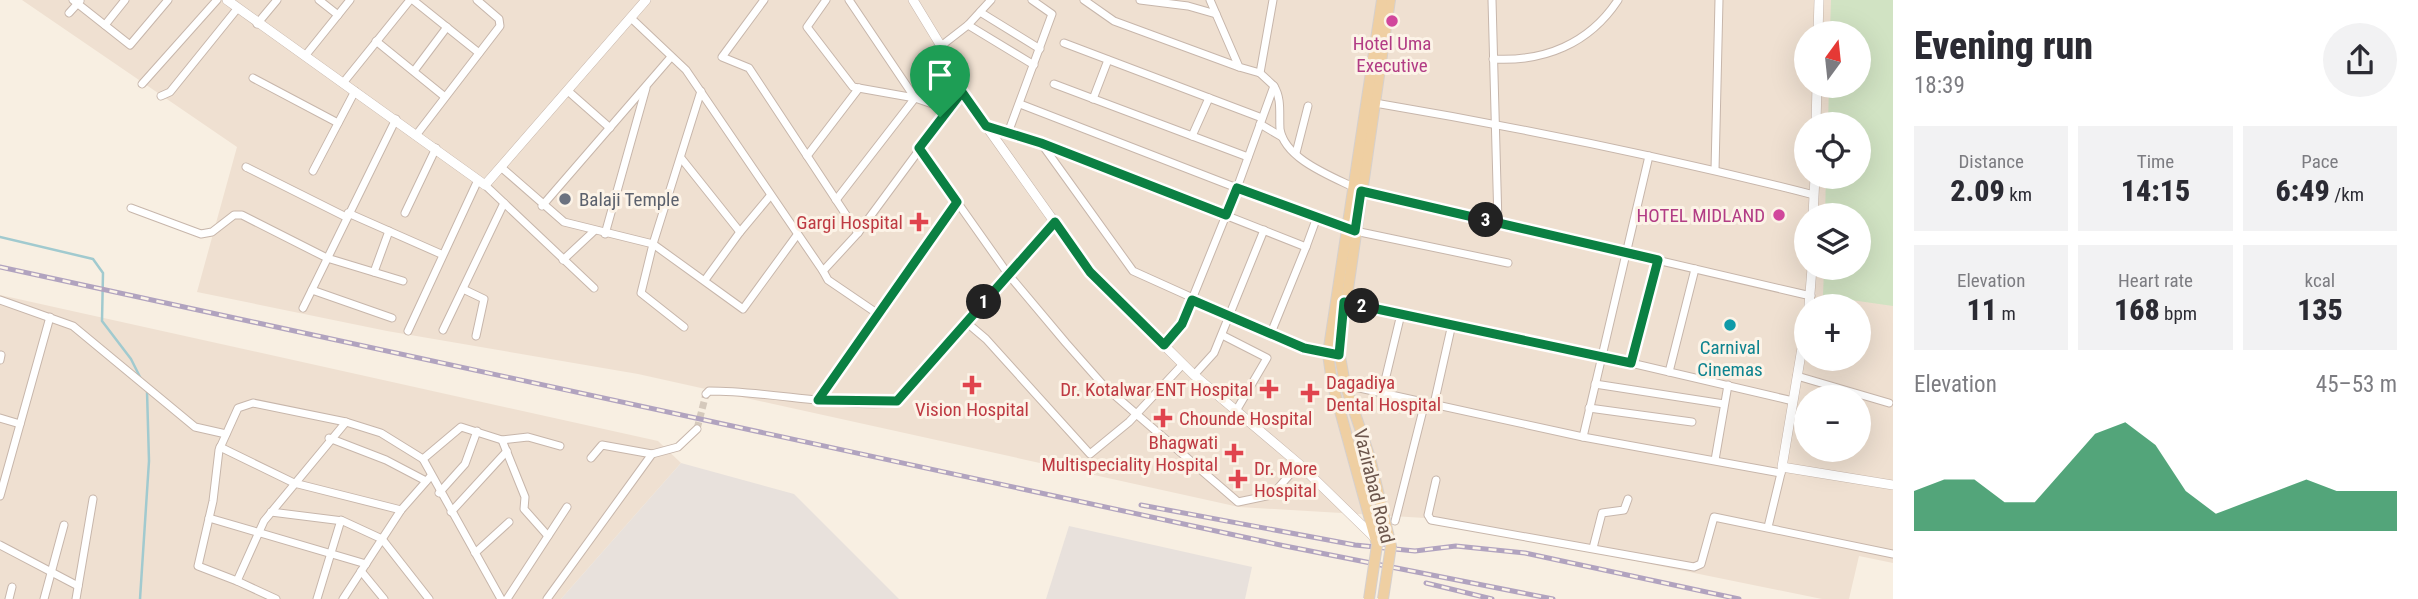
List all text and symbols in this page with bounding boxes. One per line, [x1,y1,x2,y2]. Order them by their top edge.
marker: Hotel Uma Executive [1384,13,1400,29]
north arrow [1794,21,1871,98]
map controls [1794,21,1871,462]
button: share [2323,23,2397,97]
text: Evening run [1914,24,2093,68]
place label: Hotel Uma Executive [1353,32,1431,77]
pin [910,45,970,117]
icon: arrive [921,56,959,94]
text: 18:39 [1914,72,1965,99]
button: locate [1794,112,1871,189]
text: Distance [1958,150,2024,173]
text: Time [2137,150,2174,173]
text: Pace [2301,150,2338,173]
text: 2.09 [1950,173,2005,208]
text: 14:15 [2121,173,2190,208]
text: 6:49 [2276,173,2330,208]
text: km [2005,183,2032,206]
text: /km [2330,183,2364,206]
place label: Balaji Temple [579,188,679,211]
marker: Balaji Temple [557,191,573,207]
pin: 3 [1468,202,1504,238]
button: layers [1794,203,1871,280]
place label: HOTEL MIDLAND [1637,204,1765,227]
marker: HOTEL MIDLAND [1771,207,1787,223]
text: 3 [1481,208,1490,231]
place label: Gargi Hospital [796,211,903,234]
marker: Gargi Hospital [909,212,929,232]
text: Elevation [1957,269,2025,292]
text: Heart rate [2118,269,2193,292]
text: kcal [2305,269,2335,292]
pin: 1 [967,284,1002,320]
pin: 2 [1344,288,1380,324]
text: 1 [979,290,988,313]
text: 11 [1967,292,1997,327]
text: 168 [2114,292,2160,327]
text: 135 [2297,292,2343,327]
text: 2 [1357,294,1366,317]
button: + [1794,294,1871,371]
text: m [1997,302,2016,325]
text: bpm [2160,302,2197,325]
marker: Carnival Cinemas [1722,317,1738,333]
place label: Carnival Cinemas [1697,336,1763,381]
place label: Dagadiya Dental Hospital [1326,371,1441,416]
text: Elevation [1914,371,1997,398]
text: 45–53 m [2316,371,2397,398]
marker: Vision Hospital [962,375,982,395]
place label: Dr. Kotalwar ENT Hospital [1060,378,1253,401]
marker: Dr. Kotalwar ENT Hospital [1259,379,1279,399]
marker: Dagadiya Dental Hospital [1300,383,1320,403]
button: − [1794,385,1871,462]
place label: Vision Hospital [915,398,1029,421]
place label: Chounde Hospital [1179,407,1312,430]
marker: Chounde Hospital [1153,408,1173,428]
street label: Vazirabad Road [1349,426,1399,546]
place label: Bhagwati Multispeciality Hospital [1042,431,1218,476]
marker: Bhagwati Multispeciality Hospital [1224,443,1244,463]
place label: Dr. More Hospital [1254,457,1317,502]
marker: Dr. More Hospital [1228,469,1248,489]

